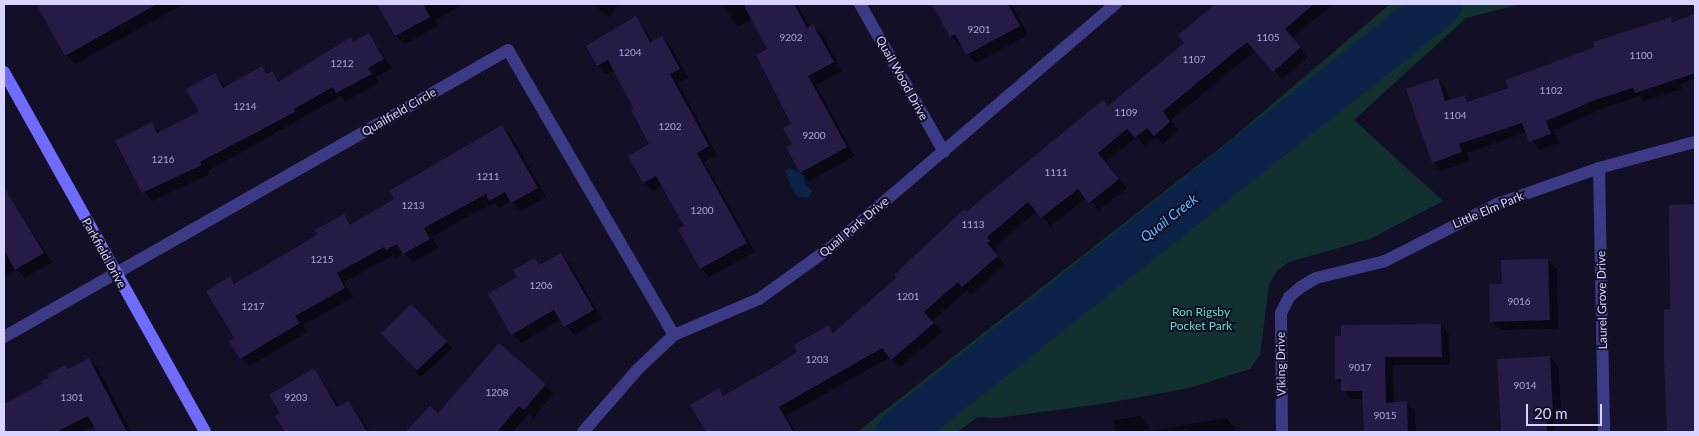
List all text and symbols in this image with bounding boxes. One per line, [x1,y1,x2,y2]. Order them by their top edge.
house number: 9201 [967,24,991,36]
house number: 9202 [779,32,803,44]
house number: 1105 [1256,32,1280,44]
street label: Quail Wood Drive [873,33,931,123]
house number: 1204 [618,47,642,59]
house number: 1100 [1629,50,1653,62]
house number: 1107 [1182,54,1206,66]
house number: 1212 [330,58,354,70]
street label: Quailfield Circle [359,85,439,139]
house number: 1102 [1539,85,1563,97]
house number: 1214 [233,101,257,113]
house number: 1109 [1114,107,1138,119]
house number: 1104 [1443,110,1467,122]
house number: 1202 [658,121,682,133]
house number: 9200 [802,130,826,142]
house number: 1216 [151,154,175,166]
house number: 1111 [1044,167,1068,179]
house number: 1211 [476,171,500,183]
street label: Little Elm Park [1450,189,1526,231]
water label: Quail Creek [1137,191,1201,245]
street label: Quail Park Drive [816,194,892,260]
house number: 1213 [401,200,425,212]
house number: 1200 [690,205,714,217]
street label: Parkfield Drive [79,215,129,291]
house number: 1113 [961,219,985,231]
street label: Laurel Grove Drive [1594,251,1610,349]
house number: 1215 [310,254,334,266]
house number: 1206 [529,280,553,292]
house number: 1201 [896,291,920,303]
house number: 9016 [1507,296,1531,308]
house number: 1217 [241,301,265,313]
park label: Ron Rigsby Pocket Park [1170,305,1232,333]
street label: Viking Drive [1273,332,1289,396]
house number: 1203 [805,354,829,366]
house number: 9017 [1348,362,1372,374]
house number: 9014 [1513,380,1537,392]
house number: 1208 [485,387,509,399]
house number: 1301 [60,392,84,404]
house number: 9203 [284,392,308,404]
scale bar [1529,394,1605,426]
text: 20 m [1534,404,1568,422]
house number: 9015 [1373,410,1397,422]

